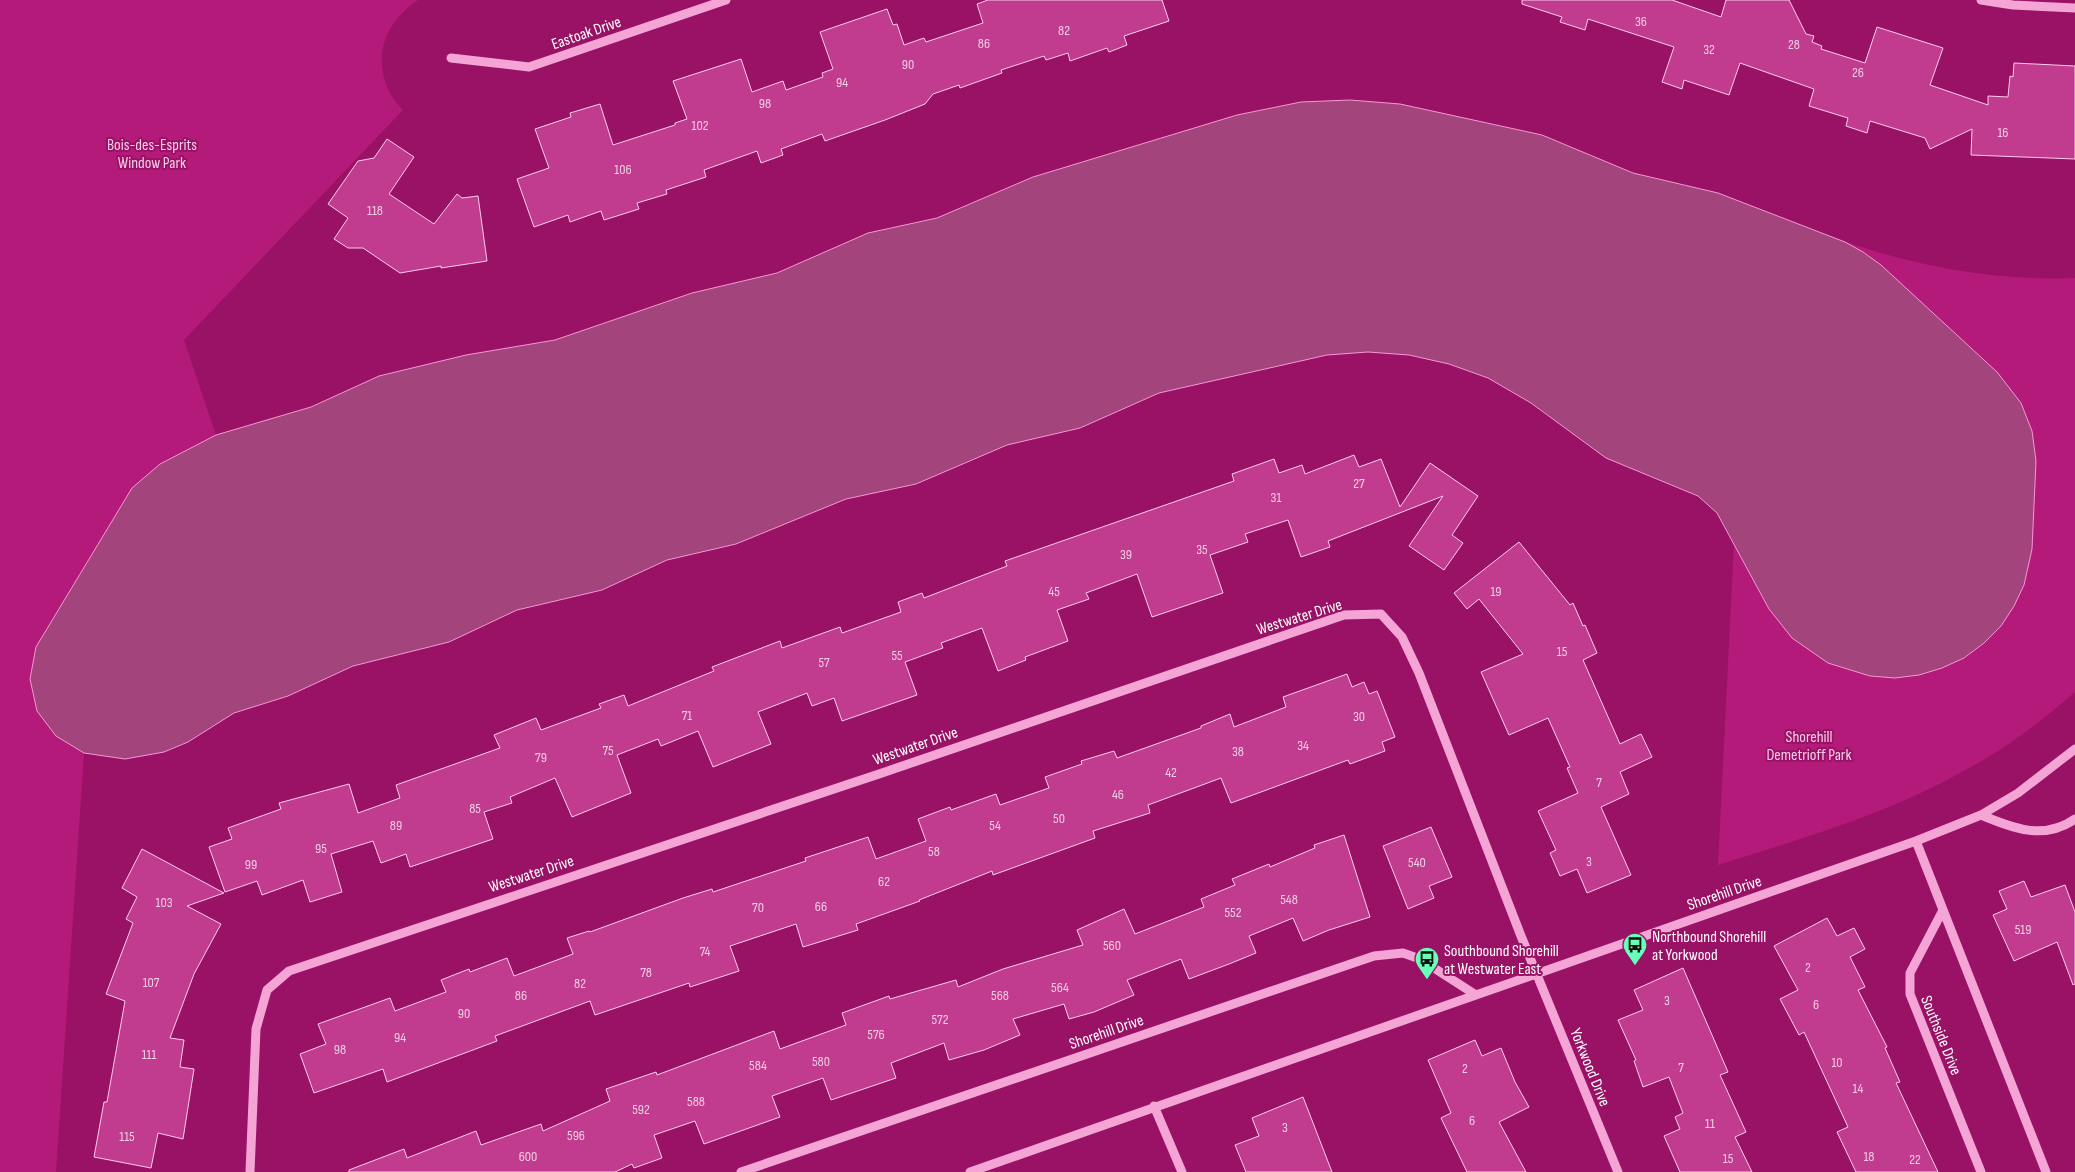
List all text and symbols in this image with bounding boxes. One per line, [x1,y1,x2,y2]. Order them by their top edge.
street label: Eastoak Drive [549,13,624,54]
house number: 36 [1635,13,1647,30]
house number: 82 [1058,22,1070,39]
house number: 86 [978,35,990,52]
house number: 28 [1788,36,1800,53]
house number: 32 [1703,41,1715,58]
house number: 90 [902,56,914,73]
house number: 26 [1852,64,1864,81]
house number: 94 [836,74,848,91]
house number: 98 [759,95,771,112]
house number: 102 [692,117,709,134]
house number: 16 [1997,124,2009,141]
park label: Bois-des-Esprits Window Park [107,136,197,173]
house number: 106 [614,161,632,178]
house number: 118 [367,202,383,219]
house number: 27 [1353,475,1365,492]
house number: 31 [1271,489,1281,506]
house number: 35 [1196,541,1208,558]
house number: 39 [1120,546,1132,563]
house number: 45 [1048,583,1060,600]
house number: 19 [1490,583,1502,600]
street label: Westwater Drive [1254,595,1344,639]
house number: 15 [1557,643,1568,660]
house number: 55 [891,647,903,664]
house number: 57 [818,654,830,671]
house number: 71 [682,707,692,724]
house number: 30 [1353,708,1365,725]
street label: Westwater Drive [871,723,960,770]
park label: Shorehill Demetrioff Park [1766,728,1852,765]
house number: 34 [1297,737,1309,754]
house number: 75 [602,742,614,759]
house number: 38 [1232,743,1244,760]
house number: 79 [535,749,547,766]
house number: 42 [1165,764,1177,781]
house number: 7 [1596,774,1602,791]
house number: 46 [1112,786,1124,803]
house number: 85 [469,800,481,817]
house number: 50 [1053,810,1065,827]
house number: 89 [390,817,402,834]
house number: 54 [989,817,1001,834]
house number: 95 [315,840,327,857]
house number: 58 [928,843,940,860]
street label: Westwater Drive [486,852,576,897]
house number: 3 [1586,853,1592,870]
house number: 540 [1408,854,1426,871]
house number: 99 [245,856,257,873]
street label: Shorehill Drive [1685,872,1764,915]
house number: 62 [878,873,890,890]
house number: 548 [1280,891,1298,908]
house number: 103 [155,894,173,911]
house number: 66 [815,898,827,915]
house number: 70 [752,899,764,916]
house number: 552 [1225,904,1242,921]
house number: 519 [2015,921,2031,938]
place label: Northbound Shorehill at Yorkwood [1652,928,1766,965]
bus stop icon: Northbound Shorehill at Yorkwood [1622,932,1648,966]
house number: 560 [1103,937,1121,954]
place label: Southbound Shorehill at Westwater East [1444,942,1559,979]
house number: 74 [700,943,711,960]
bus stop icon: Southbound Shorehill at Westwater East [1414,946,1440,980]
house number: 2 [1805,959,1811,976]
house number: 78 [640,964,652,981]
house number: 107 [143,974,160,991]
house number: 82 [574,975,586,992]
house number: 564 [1051,979,1069,996]
house number: 86 [515,987,527,1004]
house number: 568 [991,987,1009,1004]
house number: 3 [1664,992,1670,1009]
street label: Southside Drive [1916,993,1965,1078]
house number: 6 [1813,996,1819,1013]
house number: 90 [458,1005,470,1022]
house number: 572 [932,1011,949,1028]
street label: Shorehill Drive [1067,1011,1146,1054]
house number: 576 [867,1026,885,1043]
street label: Yorkwood Drive [1565,1026,1614,1109]
house number: 94 [394,1029,406,1046]
house number: 98 [334,1041,346,1058]
house number: 111 [142,1046,156,1063]
house number: 580 [812,1053,830,1070]
house number: 10 [1831,1054,1843,1071]
house number: 584 [749,1057,767,1074]
house number: 7 [1678,1059,1684,1076]
house number: 2 [1462,1060,1468,1077]
house number: 14 [1853,1080,1864,1097]
house number: 588 [687,1093,705,1110]
house number: 592 [632,1101,650,1118]
house number: 6 [1469,1112,1475,1129]
house number: 11 [1705,1115,1715,1132]
house number: 3 [1282,1119,1288,1136]
house number: 596 [567,1127,585,1144]
house number: 115 [119,1128,135,1145]
house number: 600 [519,1148,537,1165]
house number: 18 [1863,1148,1875,1165]
house number: 15 [1723,1150,1734,1167]
house number: 22 [1909,1151,1921,1168]

